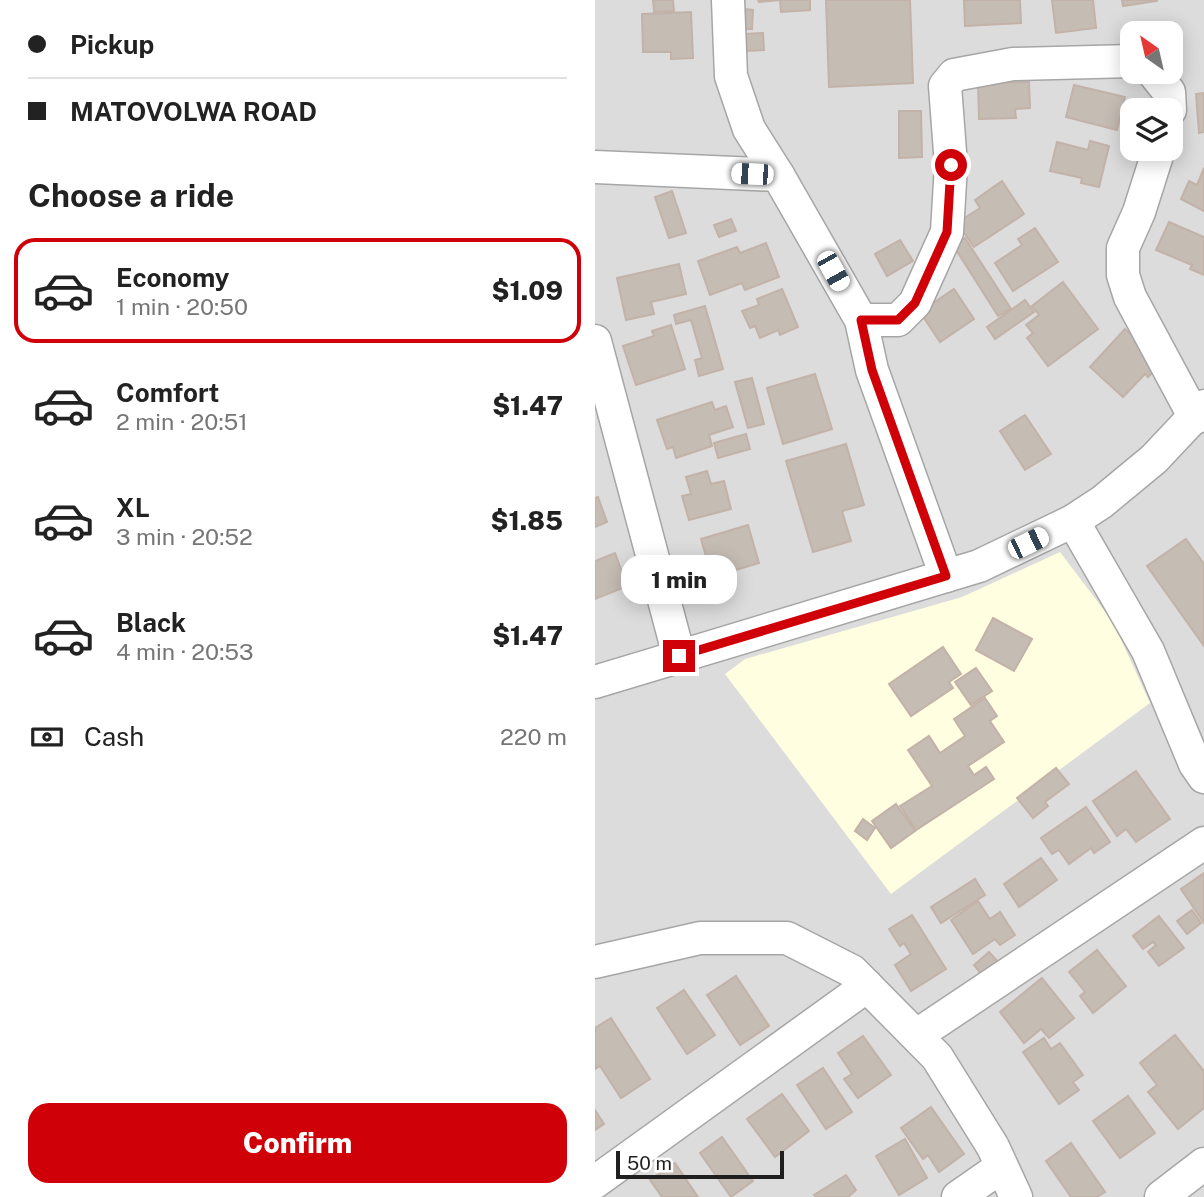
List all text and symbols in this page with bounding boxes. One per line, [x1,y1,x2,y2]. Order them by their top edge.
north arrow [1120,21,1183,84]
map controls [1120,21,1183,161]
text: Pickup [70,29,154,60]
text: MATOVOLWA ROAD [70,96,317,127]
button: layers [1120,98,1183,161]
route start [935,149,967,181]
car [731,163,774,185]
text: Choose a ride [28,177,234,214]
car [814,248,853,294]
icon: car [32,259,95,322]
text: Economy [116,262,229,293]
text: $1.09 [491,275,563,306]
text: 1 min · 20:50 [116,293,248,320]
icon: car [32,374,95,437]
text: Comfort [116,377,219,408]
text: $1.47 [492,390,563,421]
text: 2 min · 20:51 [116,408,248,435]
icon: car [32,489,95,552]
text: XL [116,492,150,523]
text: $1.85 [490,505,563,536]
text: 3 min · 20:52 [116,523,253,550]
car [1005,524,1052,562]
callout: 1 min [621,554,737,604]
text: 1 min [651,566,707,593]
icon: car [32,604,95,667]
text: Black [116,607,186,638]
text: $1.47 [492,620,563,651]
text: 4 min · 20:53 [116,638,254,665]
route end [663,640,695,672]
icon: cash [28,718,66,756]
text: Cash [84,721,144,752]
text: 220 m [500,723,567,750]
button: Confirm [28,1103,567,1183]
scale bar [616,1148,784,1180]
text: 50 m [627,1152,672,1174]

